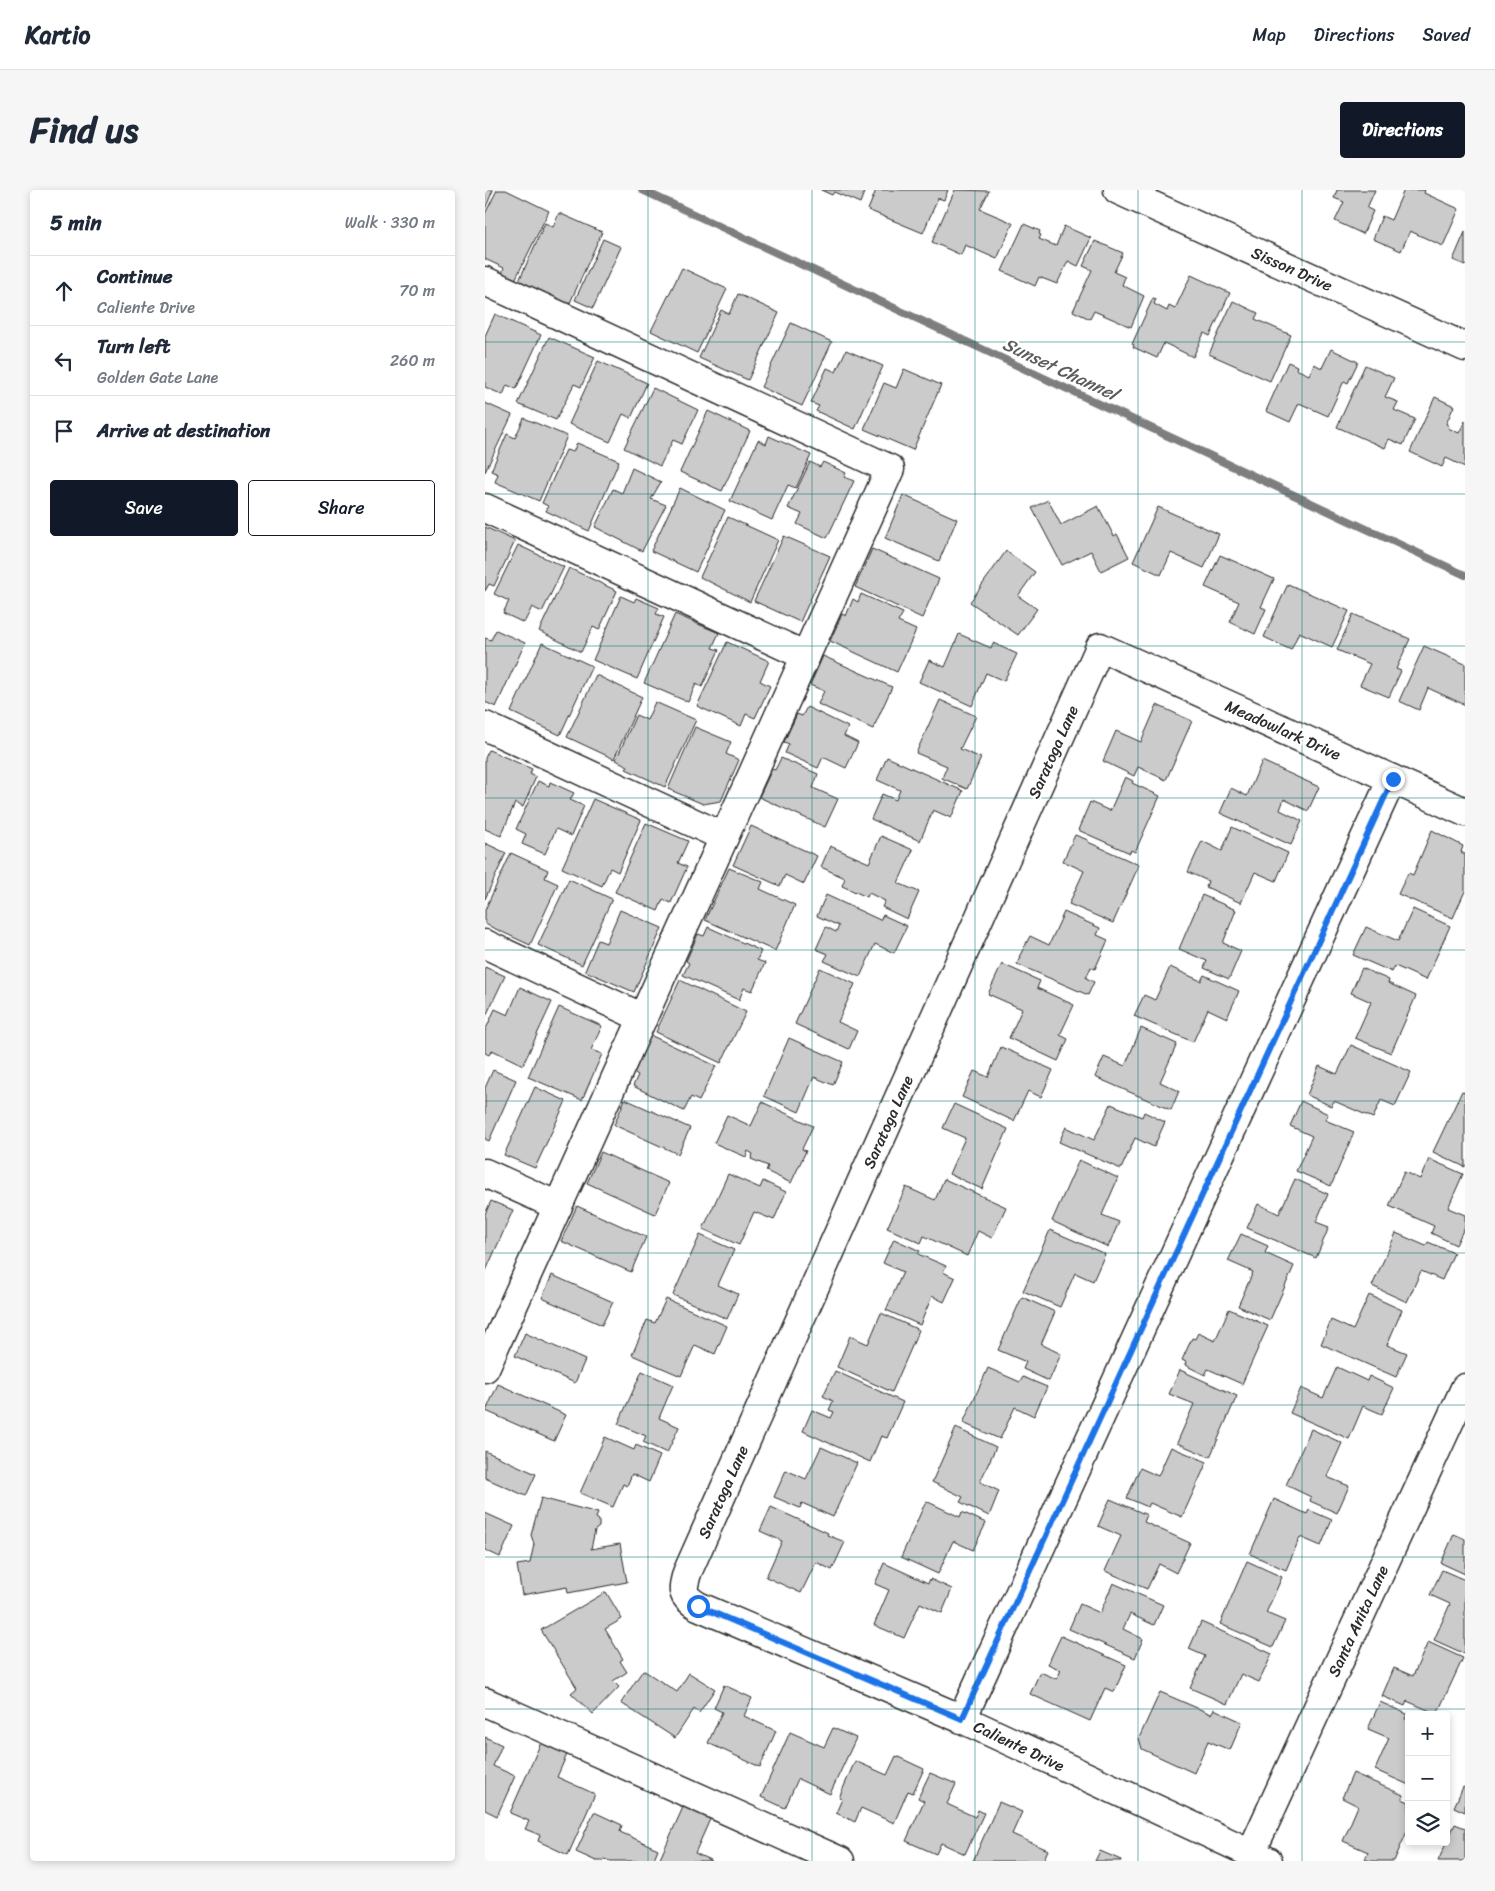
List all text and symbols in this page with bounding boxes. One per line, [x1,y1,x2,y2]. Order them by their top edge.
text: Kartio [25,14,90,56]
text: Map [1253,19,1286,51]
text: Directions [1314,19,1395,51]
text: Saved [1423,19,1470,51]
text: Find us [30,99,138,161]
button: Directions [1340,102,1465,158]
text: 5 min [50,204,102,242]
text: Walk · 330 m [345,208,435,237]
street label: Sisson Drive [1247,238,1337,300]
text: Continue [97,260,173,293]
text: 70 m [399,276,435,305]
icon: ahead [50,277,78,305]
text: Caliente Drive [97,293,195,322]
water label: Sunset Channel [997,328,1126,411]
text: Turn left [97,330,170,363]
text: 260 m [390,346,435,375]
icon: left [50,347,78,375]
text: Golden Gate Lane [97,363,218,392]
text: Arrive at destination [97,414,270,447]
icon: arrive [50,417,78,445]
button: Save [50,480,238,536]
button: Share [248,480,435,536]
street label: Meadowlark Drive [1220,691,1346,769]
street label: Saratoga Lane [1019,700,1087,803]
route end [1382,768,1405,791]
street label: Saratoga Lane [854,1070,922,1173]
street label: Saratoga Lane [689,1440,757,1543]
street label: Santa Anita Lane [1319,1560,1397,1682]
route start [687,1595,710,1618]
map controls [1405,1711,1450,1846]
button: + [1405,1711,1450,1756]
street label: Caliente Drive [969,1712,1070,1780]
button: − [1405,1756,1450,1801]
button: layers [1405,1801,1450,1846]

